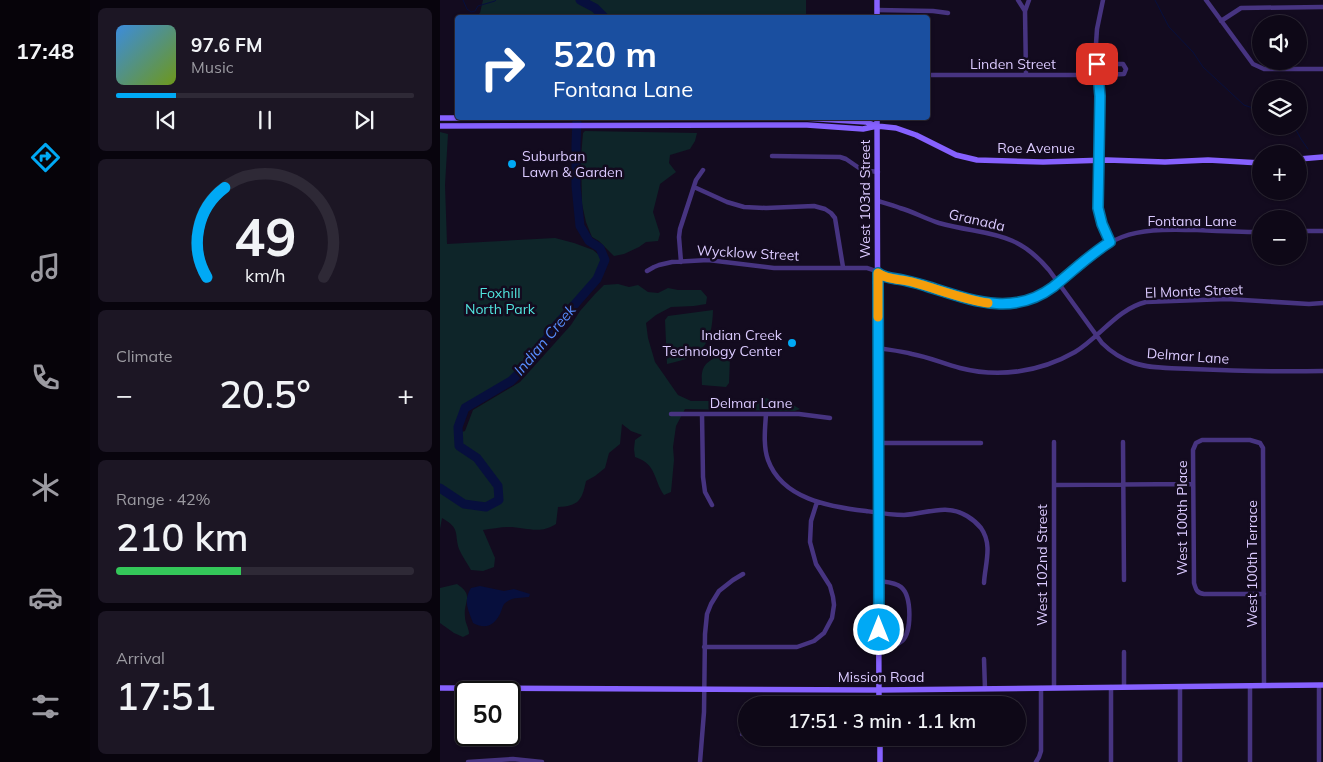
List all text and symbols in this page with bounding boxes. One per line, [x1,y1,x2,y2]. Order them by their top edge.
map controls [1252,15,1307,265]
button: sound [1252,15,1307,70]
text: 520 m [553,32,657,76]
text: 97.6 FM [191,33,263,57]
icon: right [470,35,535,100]
text: 17:48 [16,37,74,65]
pin [1076,43,1118,85]
icon: arrive [1083,50,1111,78]
street label: Linden Street [970,55,1056,73]
text: Music [191,57,234,77]
text: Fontana Lane [553,75,693,103]
button: layers [1252,80,1307,135]
icon: previous [152,106,180,134]
icon: pause [251,106,279,134]
icon: next [350,106,378,134]
street label: Roe Avenue [997,139,1075,157]
icon: directions [28,140,63,175]
street label: West 103rd Street [856,140,874,258]
button: + [1252,145,1307,200]
place label: Suburban Lawn & Garden [522,147,623,181]
marker: Suburban Lawn & Garden [506,158,518,170]
text: 49 [234,204,296,269]
street label: Granada [947,205,1007,235]
button: − [1252,210,1307,265]
street label: Fontana Lane [1147,212,1237,230]
street label: Wycklow Street [696,241,800,265]
icon: music [28,250,63,285]
text: km/h [245,264,285,286]
street label: El Monte Street [1145,280,1244,302]
park label: Foxhill North Park [465,284,536,318]
water label: Indian Creek [510,299,581,379]
place label: Indian Creek Technology Center [662,326,783,360]
marker: Indian Creek Technology Center [786,337,798,349]
street label: Delmar Lane [1146,344,1230,368]
text: Climate [116,346,172,366]
icon: phone [28,360,63,395]
text: 20.5° [219,370,311,418]
text: − [116,377,133,412]
text: + [397,377,414,412]
street label: Delmar Lane [710,394,792,412]
street label: West 100th Place [1173,461,1191,576]
icon: climate [28,470,63,505]
text: Range · 42% [116,489,211,509]
street label: West 100th Terrace [1243,500,1261,628]
street label: West 102nd Street [1033,504,1051,626]
text: 210 km [116,513,249,561]
icon: car [28,580,63,615]
position arrow [852,603,904,655]
text: Arrival [116,648,165,668]
street label: Mission Road [838,668,924,686]
text: 17:51 [116,672,216,720]
speed limit sign: 50 [455,681,520,746]
icon: filters [28,689,63,724]
text: 17:51 · 3 min · 1.1 km [788,709,976,733]

